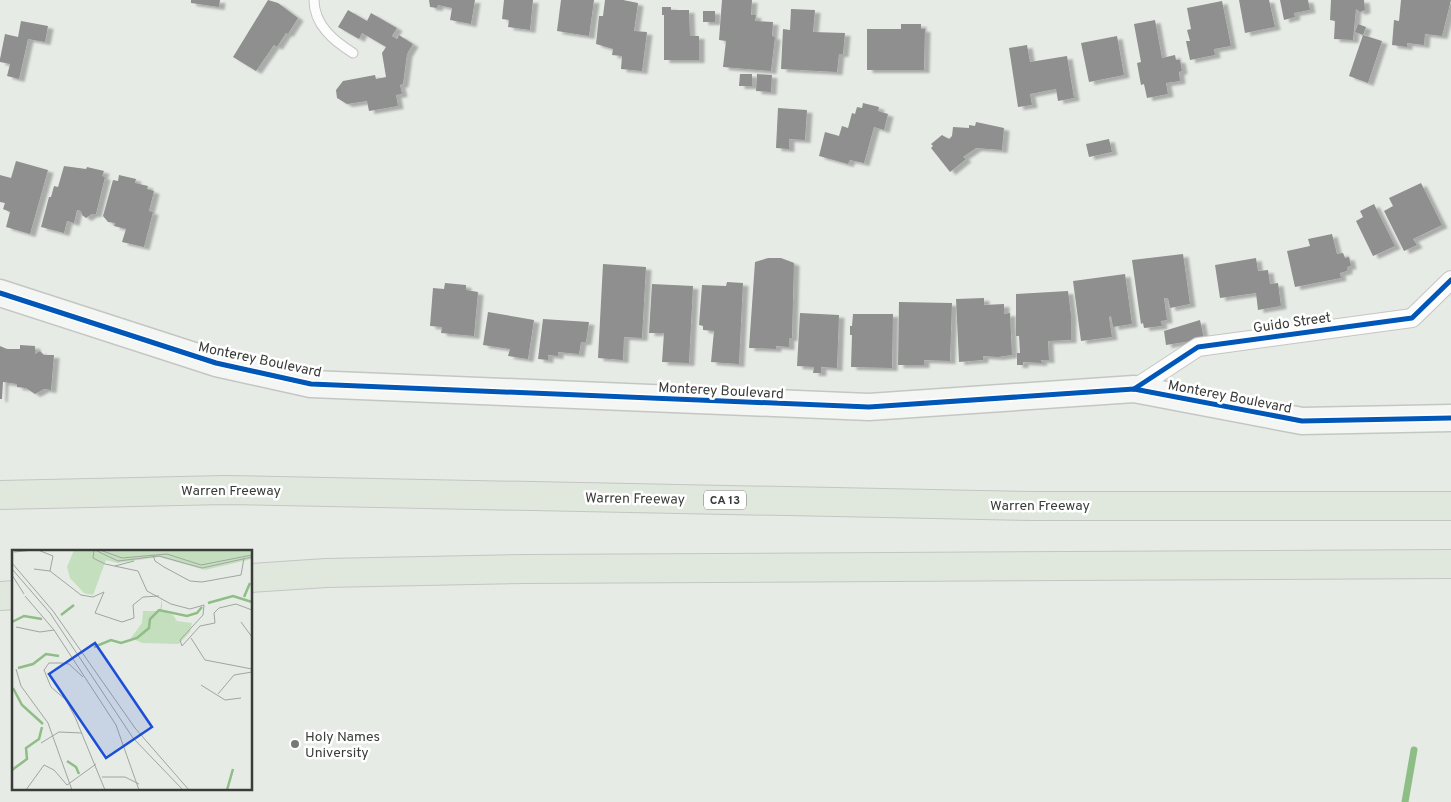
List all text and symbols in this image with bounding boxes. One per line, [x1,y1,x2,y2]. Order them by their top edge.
street label: Guido Street [1252,310,1332,337]
street label: Monterey Boulevard [196,339,323,382]
street label: Monterey Boulevard [1166,377,1293,418]
street label: Monterey Boulevard [658,380,784,403]
street label: Warren Freeway [181,483,281,500]
street label: Warren Freeway [585,490,685,509]
road number: CA 13 [704,490,746,510]
street label: Warren Freeway [990,498,1090,515]
inset map [12,550,252,790]
place label: Holy Names University [305,729,380,762]
marker: Holy Names University [289,738,301,750]

